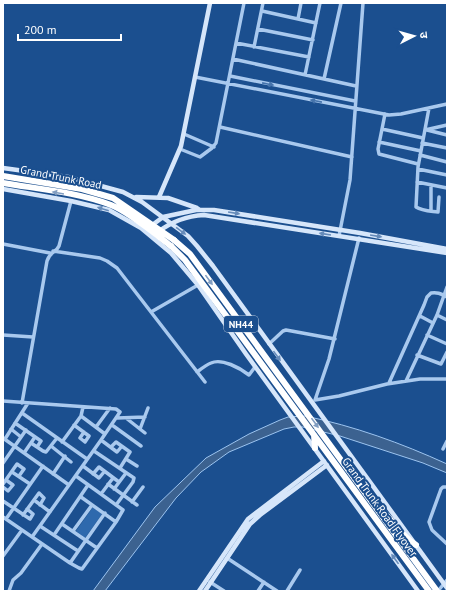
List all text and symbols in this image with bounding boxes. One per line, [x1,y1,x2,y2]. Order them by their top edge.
scale bar [18,16,121,42]
north arrow [394,16,434,56]
text: 200 m [24,22,57,37]
text: उ [417,31,431,39]
one-way arrow [262,81,274,87]
one-way arrow [310,98,322,104]
street label: Grand Trunk Road [19,162,103,192]
one-way arrow [52,189,64,195]
one-way arrow [97,206,109,212]
one-way arrow [228,210,240,216]
one-way arrow [175,227,186,236]
one-way arrow [319,231,332,237]
one-way arrow [370,233,382,239]
one-way arrow [205,274,213,285]
road number: NH44 [224,316,258,332]
one-way arrow [273,350,281,361]
one-way arrow [310,418,319,429]
street label: Grand Trunk Road Flyover [339,455,421,560]
one-way arrow [391,554,400,565]

